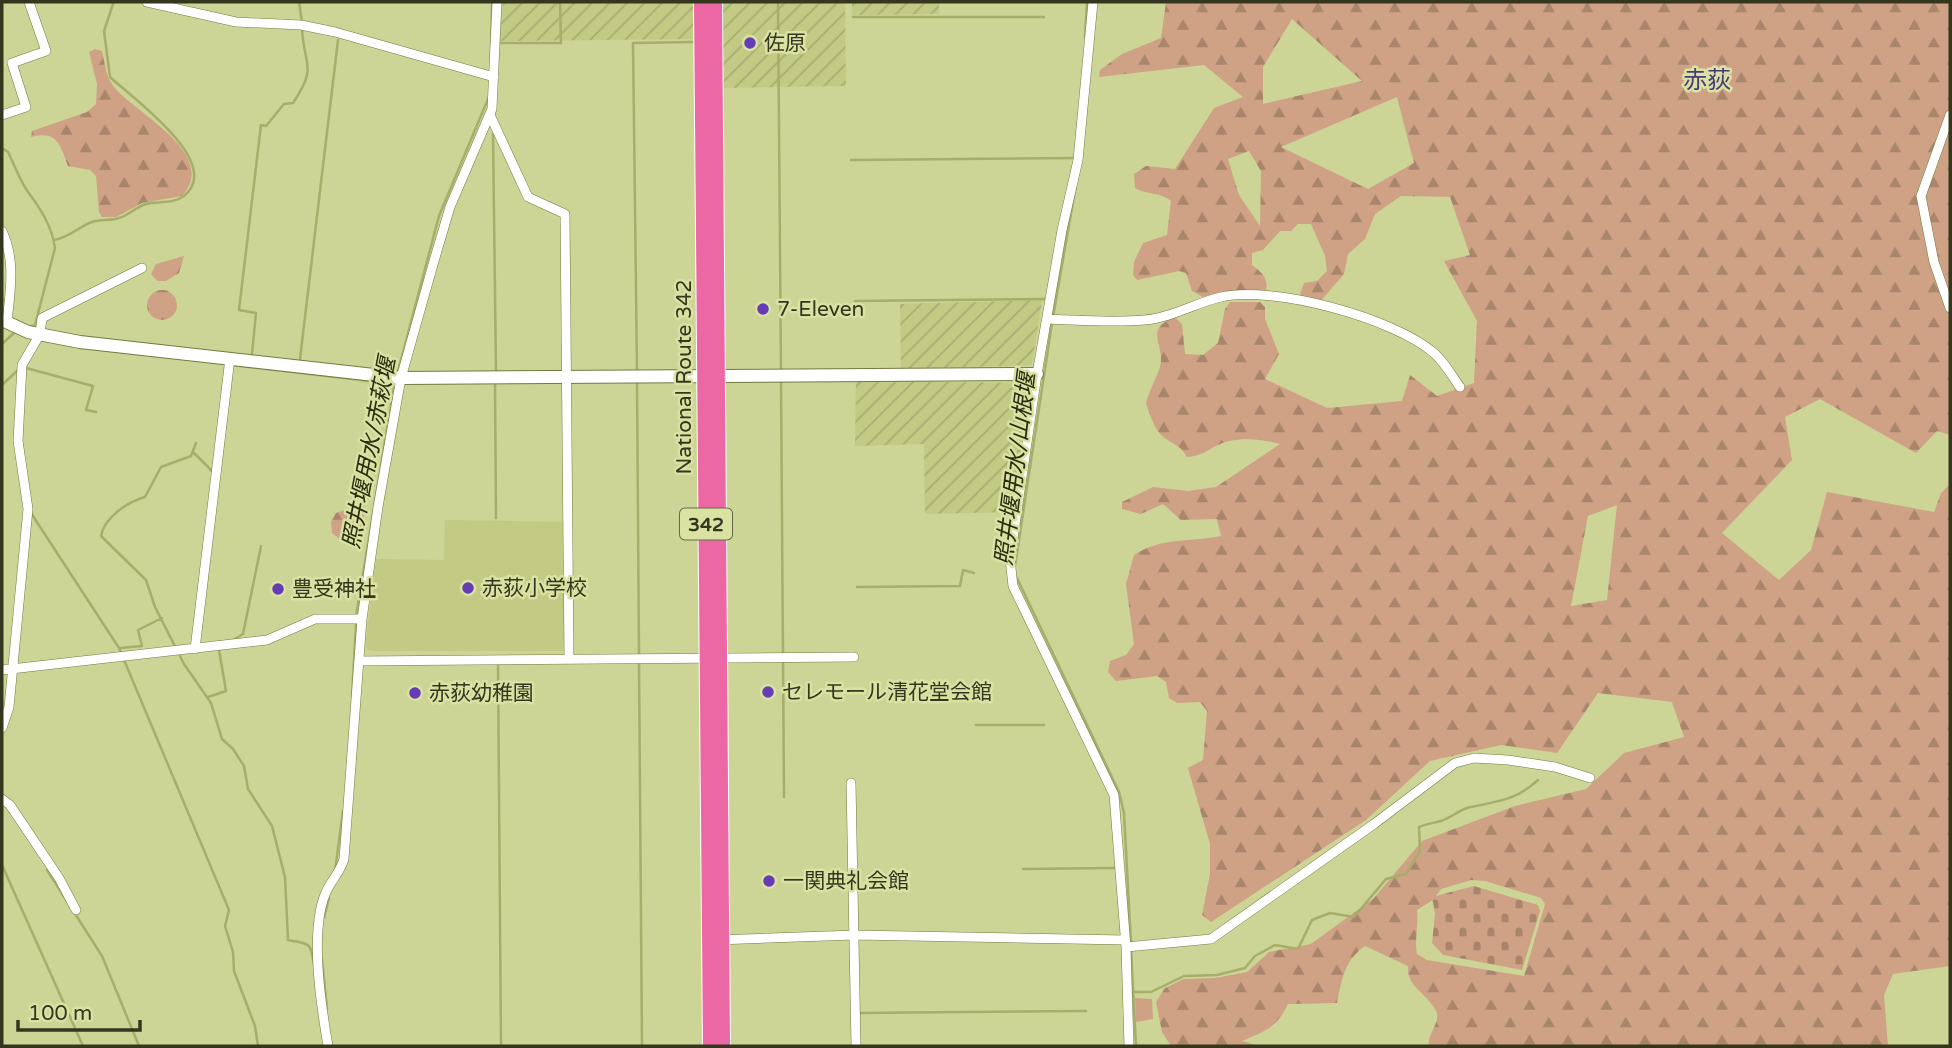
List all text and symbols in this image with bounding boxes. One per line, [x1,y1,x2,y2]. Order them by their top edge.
place label: 佐原 [764,31,806,56]
marker: 佐原 [742,35,758,51]
district label: 赤荻 [1683,66,1731,95]
street label: National Route 342 [672,279,697,475]
place label: 7-Eleven [777,297,864,322]
marker: 7-Eleven [755,301,771,317]
water label: 照井堰用水/赤萩堰 [338,351,403,551]
water label: 照井堰用水/山根堰 [990,367,1042,567]
road number: 342 [680,509,732,540]
place label: 赤荻小学校 [482,576,587,601]
place label: 豊受神社 [292,577,376,602]
marker: 赤荻小学校 [460,580,476,596]
marker: 豊受神社 [270,581,286,597]
place label: セレモール清花堂会館 [782,680,992,705]
place label: 赤荻幼稚園 [429,681,534,706]
marker: セレモール清花堂会館 [760,684,776,700]
marker: 赤荻幼稚園 [407,685,423,701]
place label: 一関典礼会館 [783,869,909,894]
marker: 一関典礼会館 [761,873,777,889]
scale bar [18,988,140,1032]
text: 100 m [28,1001,92,1026]

